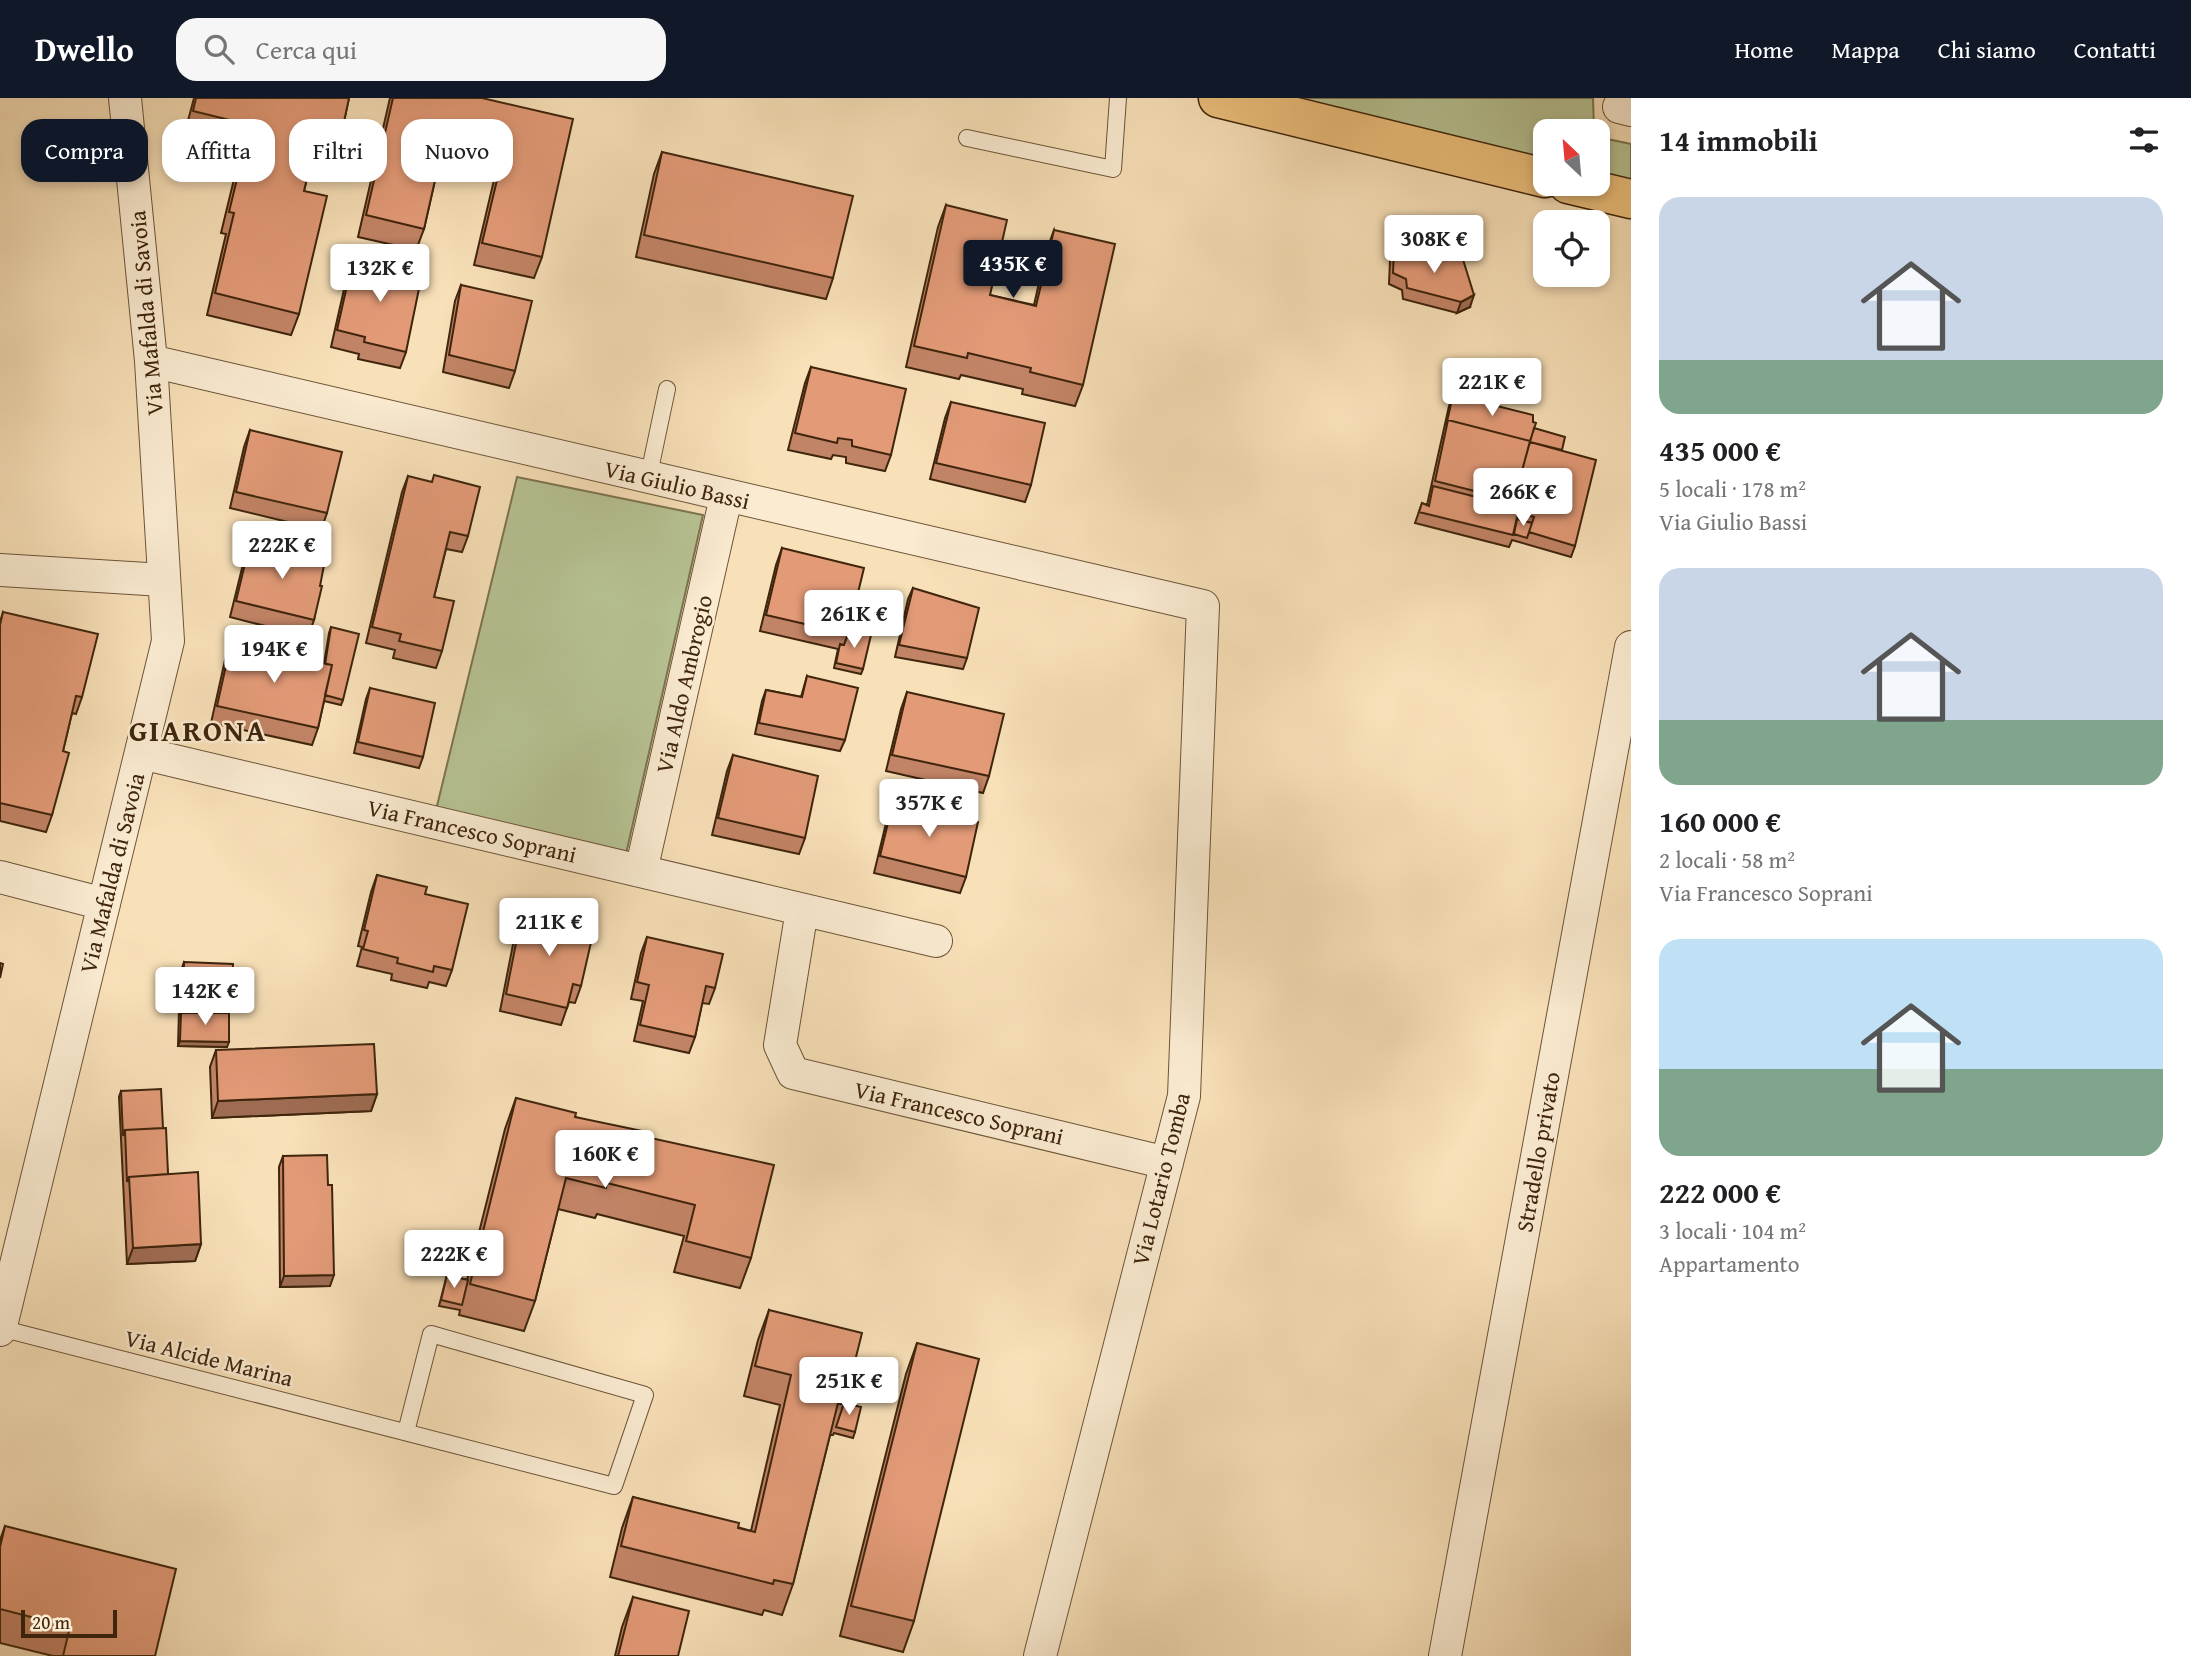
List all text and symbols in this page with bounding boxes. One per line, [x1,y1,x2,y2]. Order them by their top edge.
search box [176,18,666,81]
text: Dwello [35,25,134,73]
icon: search [200,30,238,68]
text: Cerca qui [256,30,357,69]
text: Home [1734,32,1793,67]
text: Mappa [1831,32,1900,67]
text: Chi siamo [1938,32,2036,67]
text: Contatti [2074,32,2156,67]
text: 14 immobili [1659,118,1818,162]
chip: Compra [21,119,148,182]
chip: Affitta [162,119,275,182]
chip: Filtri [289,119,387,182]
chip: Nuovo [401,119,513,182]
north arrow [1533,119,1610,196]
map controls [1533,119,1610,287]
icon: filters [2125,121,2163,159]
street label: Via Mafalda di Savoia [120,209,171,417]
button: locate [1533,210,1610,287]
pin: 308K € [1377,216,1491,275]
text: 308K € [1400,221,1468,254]
pin: 435K € [956,240,1070,300]
icon: home [1848,243,1974,369]
pin: 132K € [323,244,437,304]
text: 435K € [979,246,1047,279]
text: 132K € [346,250,414,283]
pin: 221K € [1435,358,1549,418]
text: 221K € [1458,364,1526,397]
text: 435 000 € [1659,428,1781,472]
street label: Via Giulio Bassi [601,452,753,517]
pin: 266K € [1466,468,1580,528]
text: 5 locali · 178 m² [1659,472,1806,505]
text: 266K € [1489,474,1557,507]
text: Via Giulio Bassi [1659,505,1807,538]
pin: 222K € [225,522,339,581]
text: 222K € [248,527,316,560]
pin: 261K € [797,590,911,650]
street label: Via Aldo Ambrogio [647,591,720,776]
text: 261K € [820,596,888,629]
icon: home [1848,614,1974,740]
pin: 194K € [217,626,331,685]
text: 194K € [240,631,308,664]
district label: GIARONA [129,708,267,752]
street label: Via Mafalda di Savoia [71,769,152,977]
pin: 357K € [872,780,986,839]
text: 357K € [895,785,963,818]
street label: Via Francesco Soprani [364,790,580,871]
text: 160 000 € [1659,799,1781,843]
text: 2 locali · 58 m² [1659,843,1795,876]
text: Via Francesco Soprani [1659,876,1873,909]
pin: 211K € [492,898,606,958]
text: 211K € [515,904,583,937]
pin: 142K € [148,968,262,1027]
text: 142K € [171,973,239,1006]
icon: home [1848,985,1974,1111]
street label: Stradello privato [1507,1069,1568,1235]
street label: Via Francesco Soprani [851,1072,1067,1153]
street label: Via Lotario Tomba [1123,1089,1198,1269]
pin: 160K € [548,1130,662,1190]
text: 160K € [571,1136,639,1169]
text: 222 000 € [1659,1170,1781,1214]
text: 3 locali · 104 m² [1659,1214,1806,1247]
pin: 222K € [397,1230,511,1290]
text: 222K € [420,1236,488,1269]
text: Appartamento [1659,1247,1799,1280]
street label: Via Alcide Marina [122,1321,297,1394]
pin: 251K € [792,1358,906,1417]
text: 251K € [815,1363,883,1396]
scale bar [21,1607,117,1639]
text: 20 m [32,1608,70,1636]

